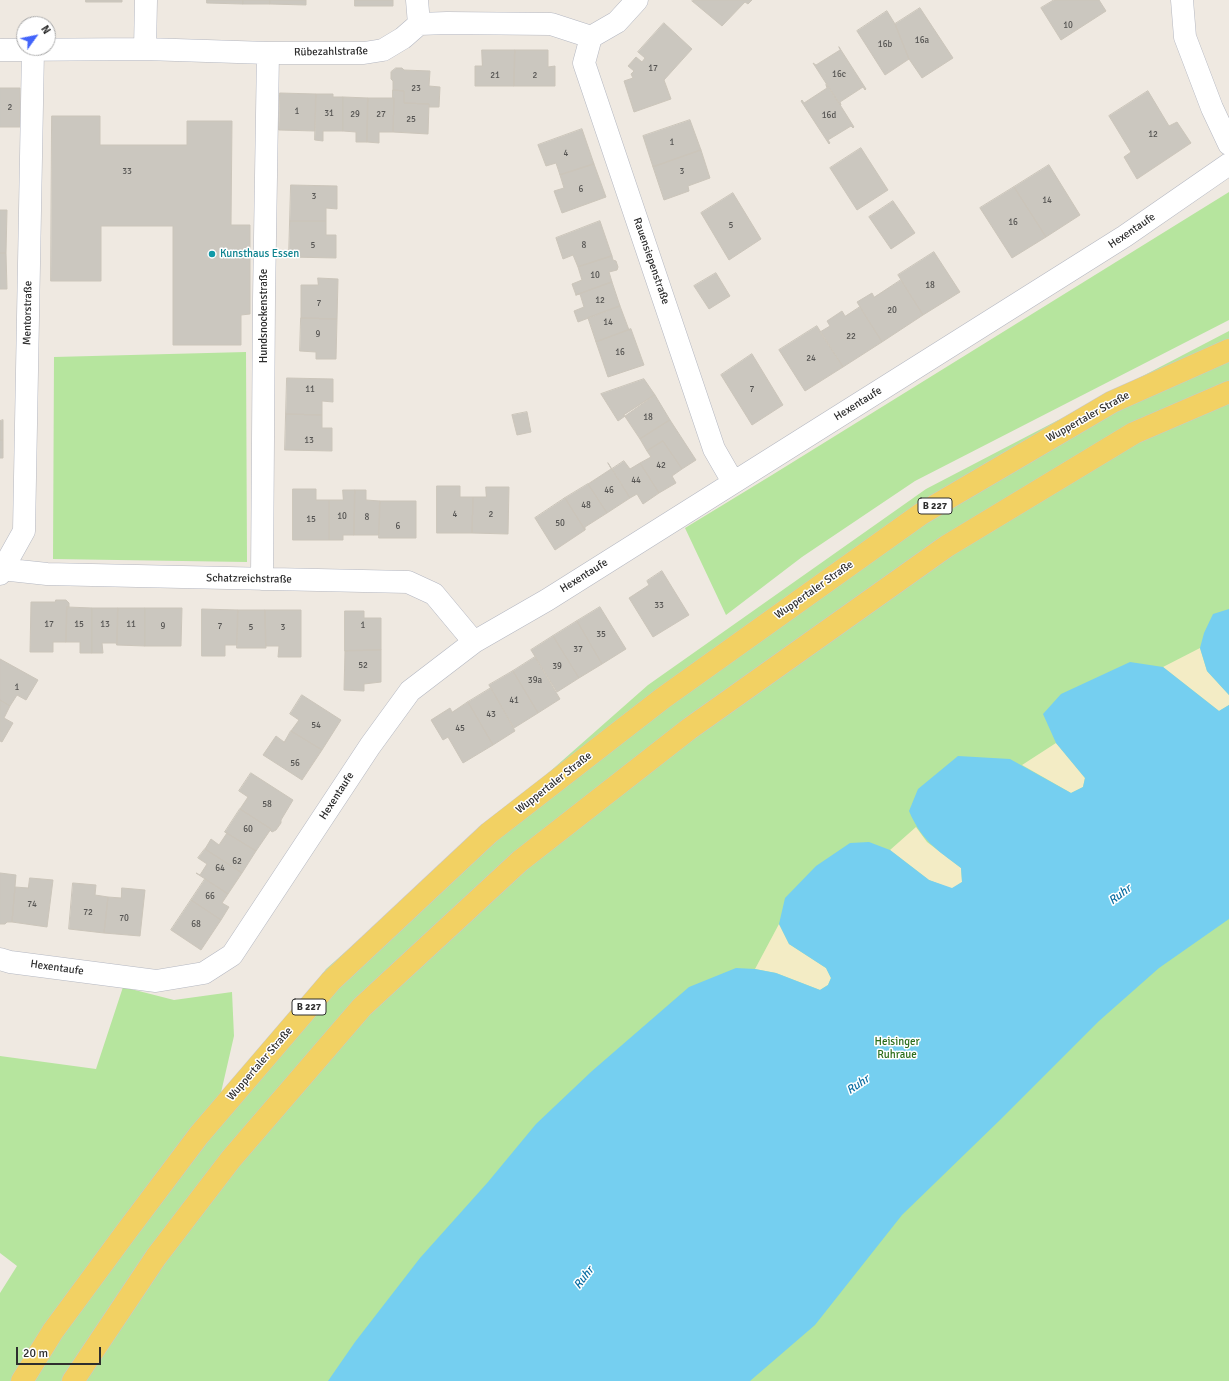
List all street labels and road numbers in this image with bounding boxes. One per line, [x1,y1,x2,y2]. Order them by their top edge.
street label: Rübezahlstraße [294,45,368,59]
street label: Hexentaufe [1106,210,1158,252]
street label: Rauensiepenstraße [630,216,672,306]
street label: Hundsnockenstraße [257,269,271,363]
street label: Mentorstraße [21,281,35,345]
street label: Hexentaufe [832,384,884,424]
street label: Wuppertaler Straße [1044,389,1132,445]
road number: B 227 [918,498,952,514]
street label: Hexentaufe [558,556,610,596]
street label: Wuppertaler Straße [772,558,856,622]
street label: Schatzreichstraße [206,572,292,586]
street label: Wuppertaler Straße [513,749,595,817]
street label: Hexentaufe [317,770,357,822]
street label: Hexentaufe [29,958,85,978]
road number: B 227 [292,999,326,1015]
street label: Wuppertaler Straße [225,1025,295,1103]

